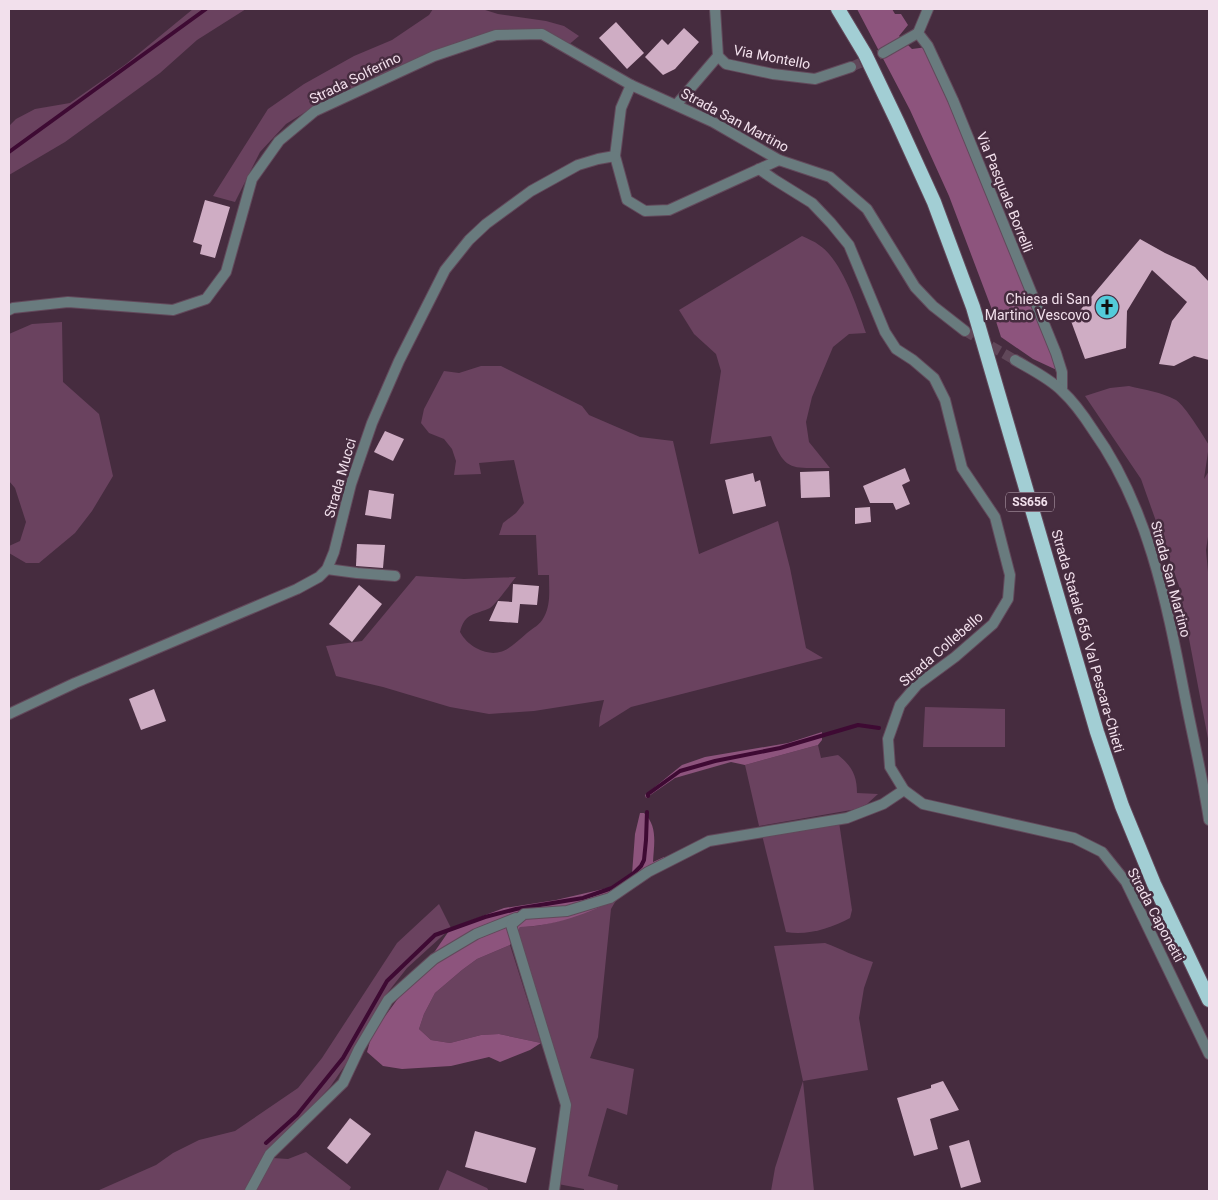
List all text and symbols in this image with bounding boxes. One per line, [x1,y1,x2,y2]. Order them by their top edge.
street label: Via Montello [732,42,812,72]
street label: Strada Solferino [307,49,403,107]
street label: Strada San Martino [678,85,792,155]
street label: Via Pasquale Borrelli [974,130,1036,254]
place label: Chiesa di San Martino Vescovo [985,291,1090,323]
church icon: Chiesa di San Martino Vescovo [1094,294,1120,320]
street label: Strada Mucci [321,436,359,520]
road number: SS656 [1006,492,1054,512]
street label: Strada San Martino [1148,519,1194,639]
street label: Strada Statale 656 Val Pescara-Chieti [1048,528,1128,754]
street label: Strada Collebello [896,608,986,690]
street label: Strada Caponetti [1124,865,1188,965]

